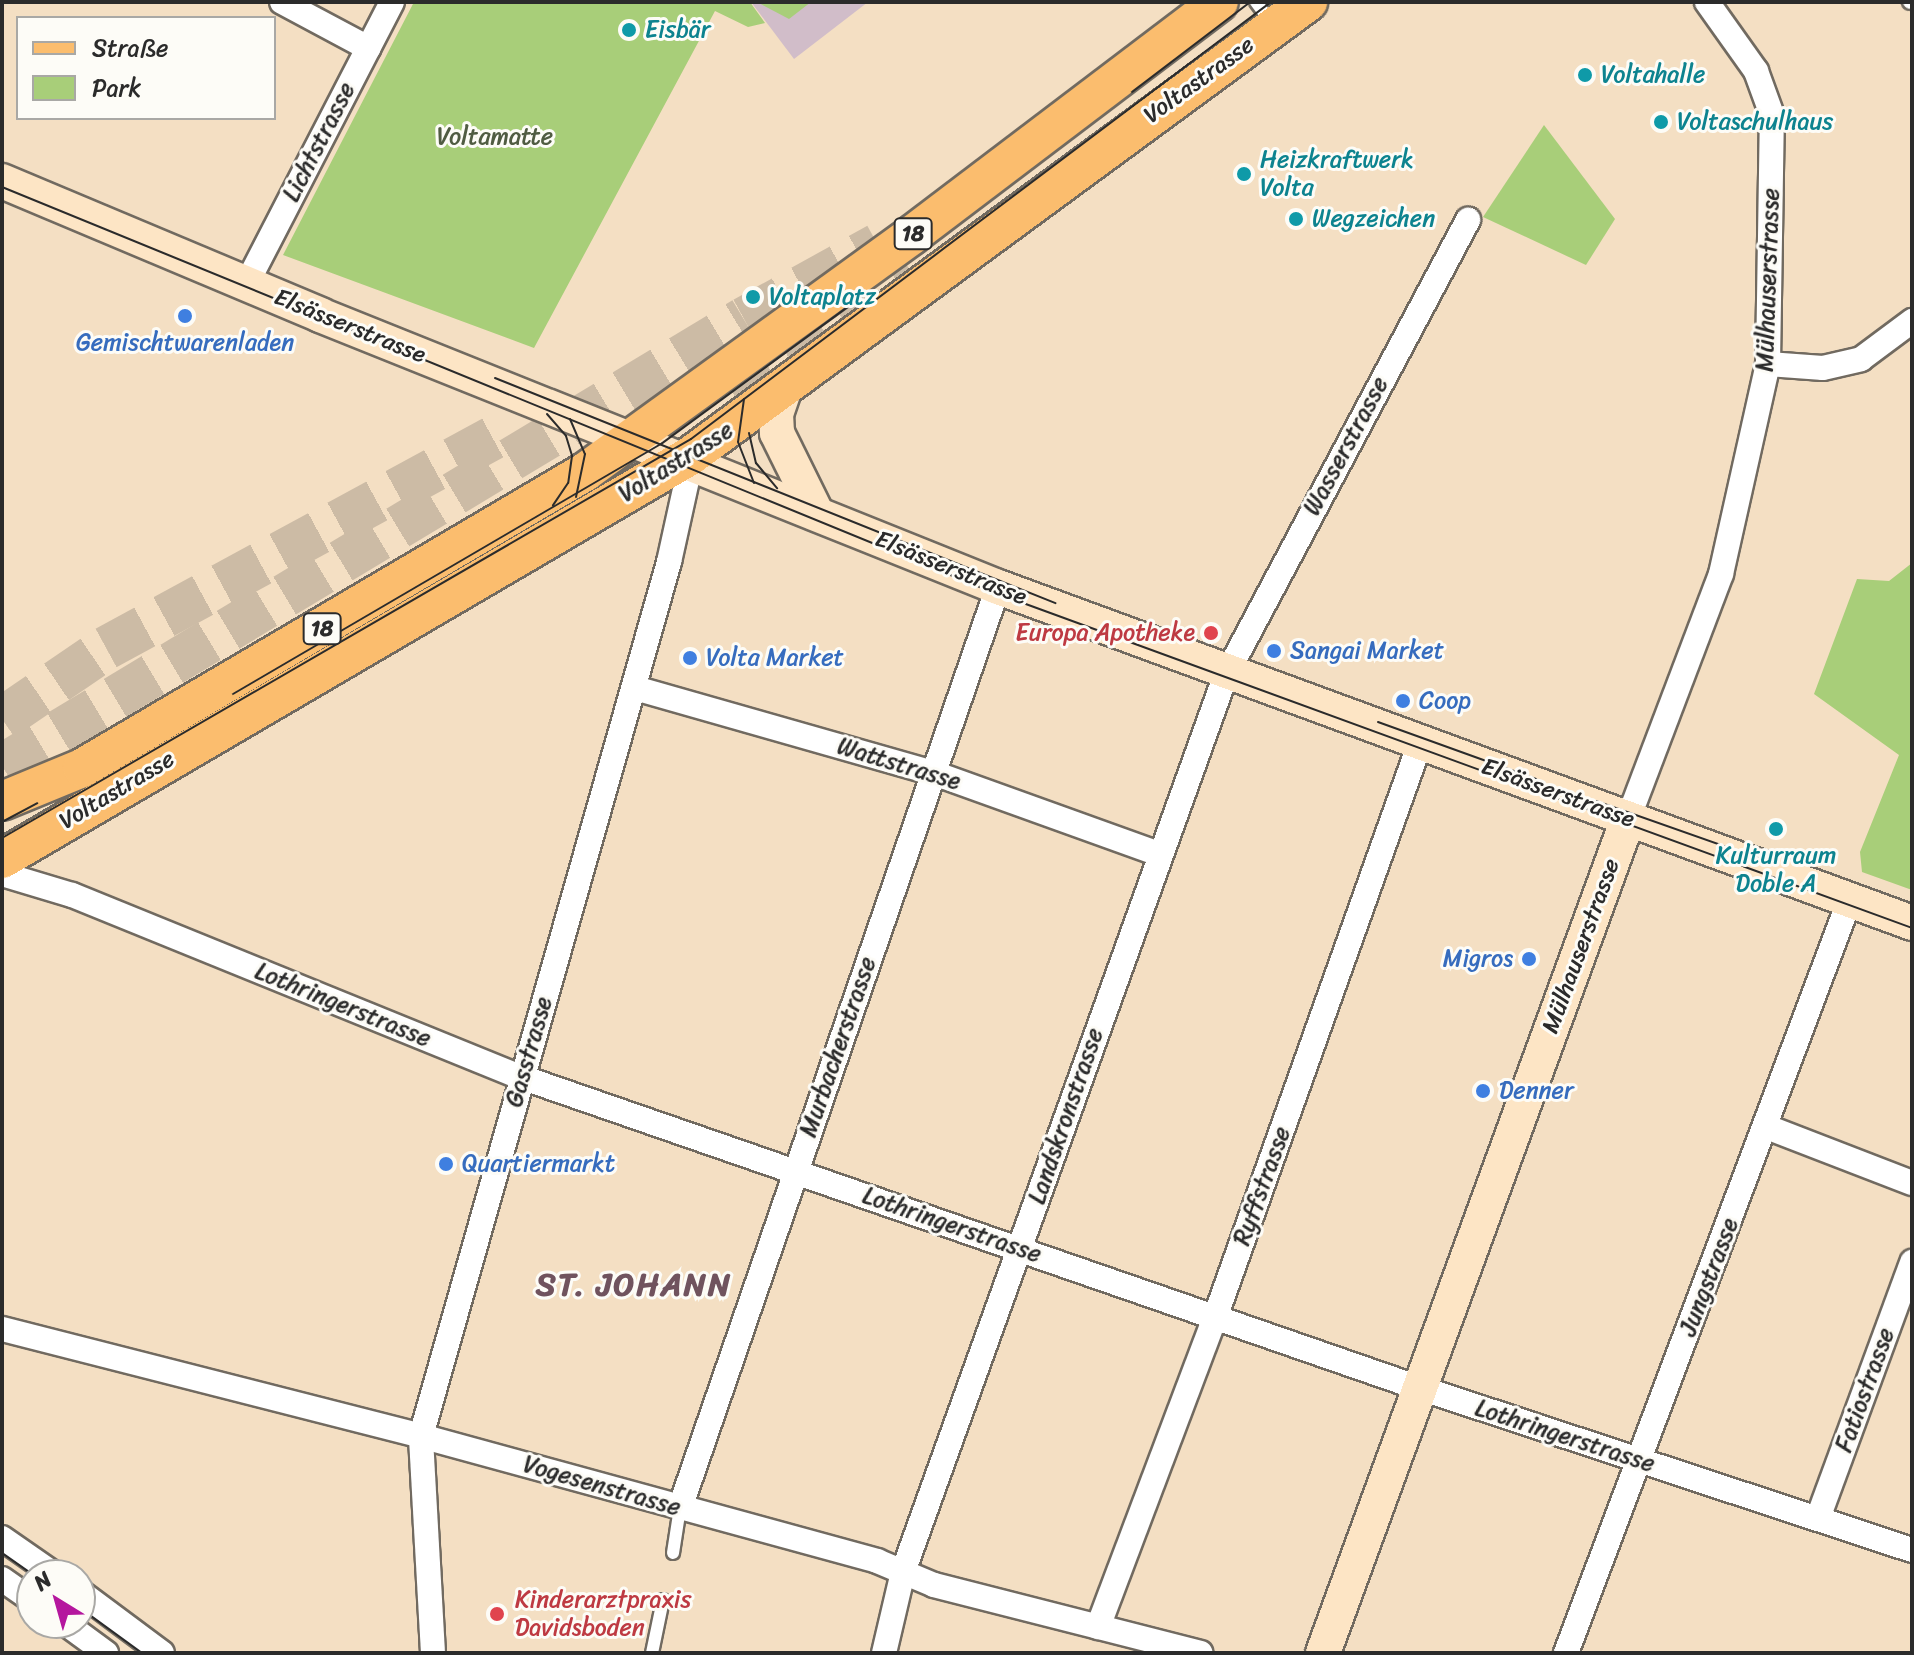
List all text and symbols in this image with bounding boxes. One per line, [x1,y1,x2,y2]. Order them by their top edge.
legend [16,16,276,120]
place label: Eisbär [645,16,711,44]
marker: Eisbär [620,21,638,39]
text: Straße [92,27,168,69]
street label: Voltastrasse [1138,30,1260,130]
place label: Voltahalle [1601,61,1705,89]
marker: Voltahalle [1576,66,1594,84]
text: Park [92,67,141,109]
street label: Lichtstrasse [277,78,361,206]
place label: Voltaschulhaus [1677,108,1833,136]
marker: Voltaschulhaus [1652,113,1670,131]
park label: Voltamatte [437,123,553,151]
place label: Heizkraftwerk Volta [1260,146,1414,202]
marker: Heizkraftwerk Volta [1235,165,1253,183]
street label: Mülhauserstrasse [1750,188,1786,372]
place label: Wegzeichen [1312,205,1435,233]
marker: Wegzeichen [1287,210,1305,228]
road number: 18 [893,216,933,252]
street label: Elsässerstrasse [270,282,430,370]
place label: Voltaplatz [769,283,876,311]
marker: Voltaplatz [744,288,762,306]
marker: Gemischtwarenladen [176,307,194,325]
place label: Gemischtwarenladen [76,329,294,357]
street label: Wasserstrasse [1297,372,1395,520]
street label: Voltastrasse [614,416,738,508]
street label: Elsässerstrasse [871,524,1031,612]
road number: 18 [302,611,342,647]
place label: Europa Apotheke [1016,619,1195,647]
marker: Europa Apotheke [1202,624,1220,642]
place label: Sangai Market [1290,637,1443,665]
marker: Sangai Market [1265,642,1283,660]
place label: Volta Market [706,644,842,672]
marker: Volta Market [681,649,699,667]
place label: Coop [1419,687,1471,715]
marker: Coop [1394,692,1412,710]
street label: Wattstrasse [834,732,964,796]
street label: Voltastrasse [54,744,180,836]
street label: Elsässerstrasse [1477,752,1639,834]
marker: Kulturraum Doble A [1767,820,1785,838]
place label: Kulturraum Doble A [1716,842,1836,898]
street label: Mülhauserstrasse [1536,855,1626,1037]
place label: Migros [1443,945,1513,973]
marker: Migros [1520,950,1538,968]
street label: Murbacherstrasse [794,953,882,1141]
street label: Lothringerstrasse [251,957,435,1053]
street label: Gasstrasse [500,994,558,1110]
street label: Landskronstrasse [1022,1024,1110,1208]
place label: Denner [1499,1077,1574,1105]
marker: Denner [1474,1082,1492,1100]
street label: Ryffstrasse [1227,1123,1297,1249]
place label: Quartiermarkt [462,1150,615,1178]
marker: Quartiermarkt [437,1155,455,1173]
street label: Lothringerstrasse [859,1181,1045,1269]
street label: Jungstrasse [1673,1214,1745,1340]
district label: ST. JOHANN [536,1266,732,1304]
street label: Fatiostrasse [1829,1324,1901,1456]
street label: Lothringerstrasse [1472,1393,1658,1479]
street label: Vogesenstrasse [520,1450,684,1522]
north arrow [16,1559,96,1639]
text: N [25,1561,60,1601]
place label: Kinderarztpraxis Davidsboden [515,1586,691,1642]
marker: Kinderarztpraxis Davidsboden [486,1603,508,1625]

